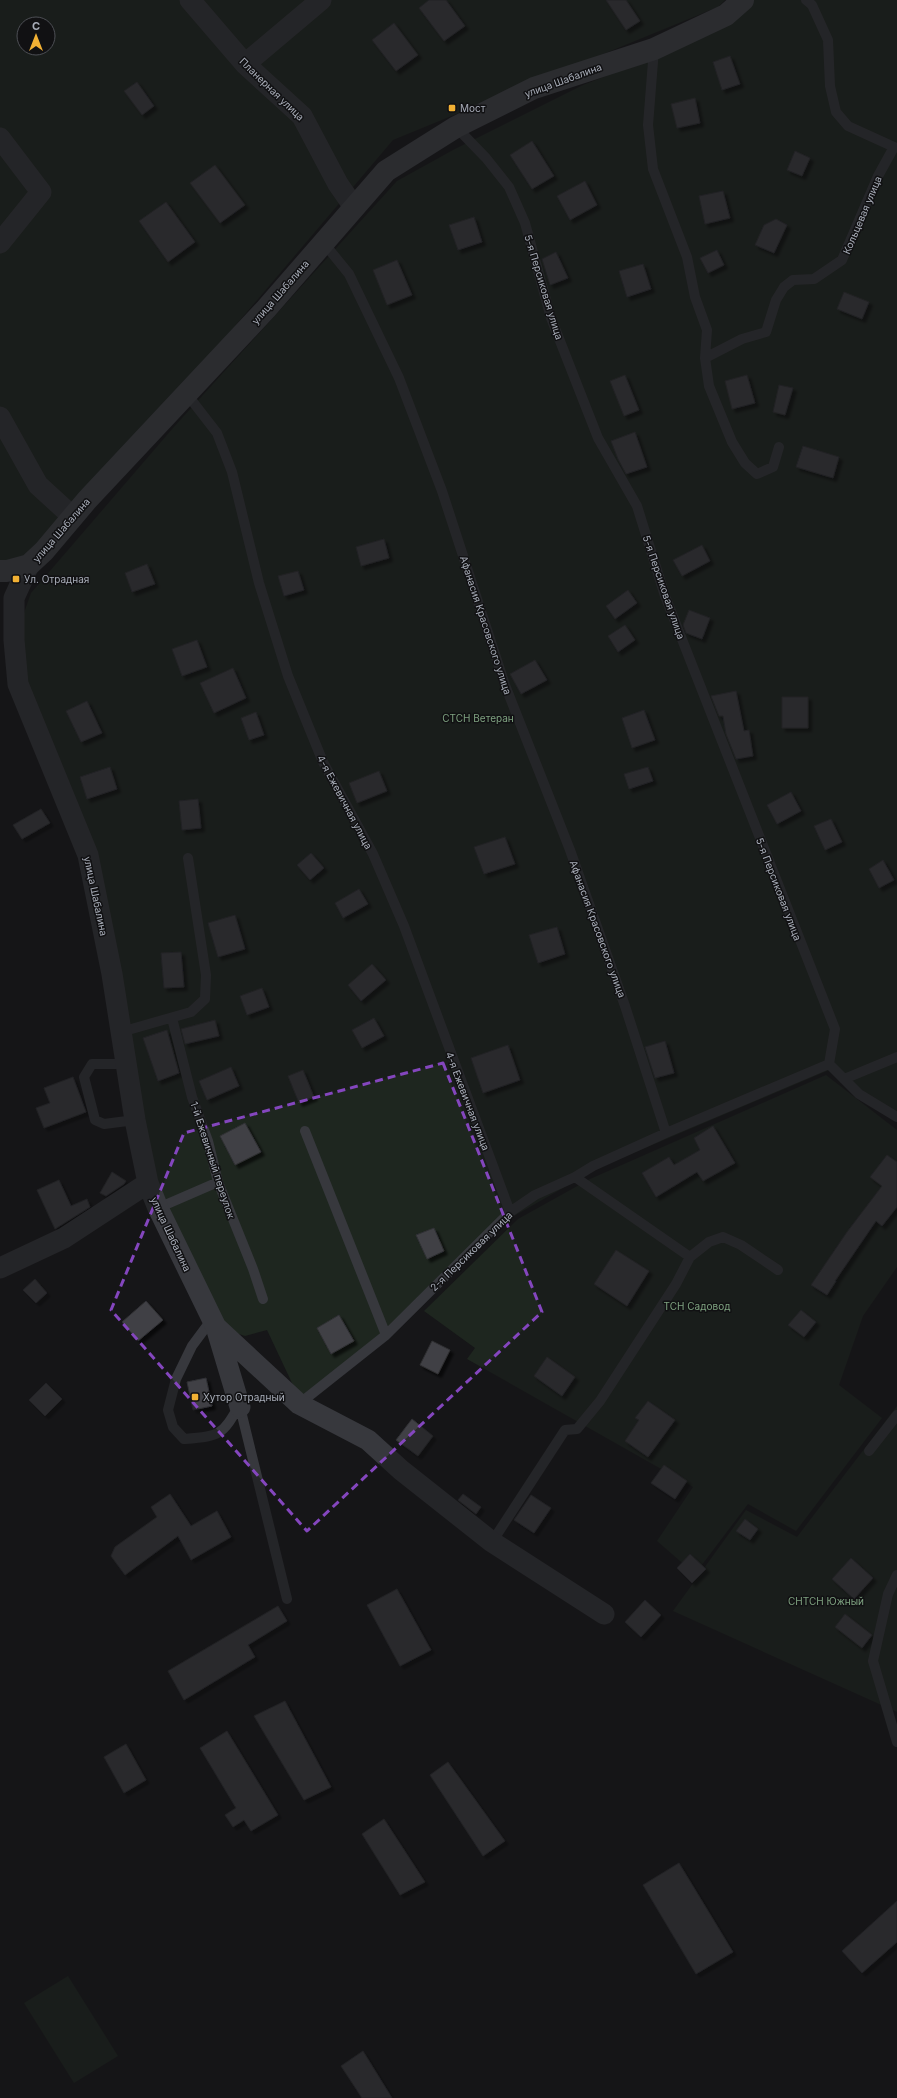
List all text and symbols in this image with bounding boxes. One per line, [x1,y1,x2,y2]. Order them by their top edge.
north arrow [16,16,56,56]
text: С [32,19,40,33]
street label: Планерная улица [237,55,307,123]
street label: улица Шабалина [523,60,603,100]
place label: Мост [460,102,486,114]
marker: Мост [447,103,457,113]
street label: Кольцевая улица [840,174,884,256]
street label: 5-я Персиковая улица [522,233,566,341]
street label: улица Шабалина [249,257,311,327]
street label: улица Шабалина [30,495,92,565]
street label: 5-я Персиковая улица [641,533,687,641]
street label: Афанасия Красовского улица [458,554,514,696]
place label: Ул. Отрадная [24,573,89,585]
marker: Ул. Отрадная [11,574,21,584]
park label: СТСН Ветеран [442,712,514,724]
street label: 4-я Ежевичная улица [315,753,375,851]
street label: 5-я Персиковая улица [754,836,804,942]
street label: улица Шабалина [82,855,110,937]
street label: Афанасия Красовского улица [568,859,628,999]
street label: 4-я Ежевичная улица [444,1050,492,1152]
street label: 1-й Ежевичный переулок [188,1100,238,1221]
street label: улица Шабалина [148,1195,194,1273]
street label: 2-я Персиковая улица [428,1209,514,1293]
park label: ТСН Садовод [664,1300,730,1312]
place label: Хутор Отрадный [203,1391,285,1403]
marker: Хутор Отрадный [190,1392,200,1402]
park label: СНТСН Южный [788,1595,864,1607]

